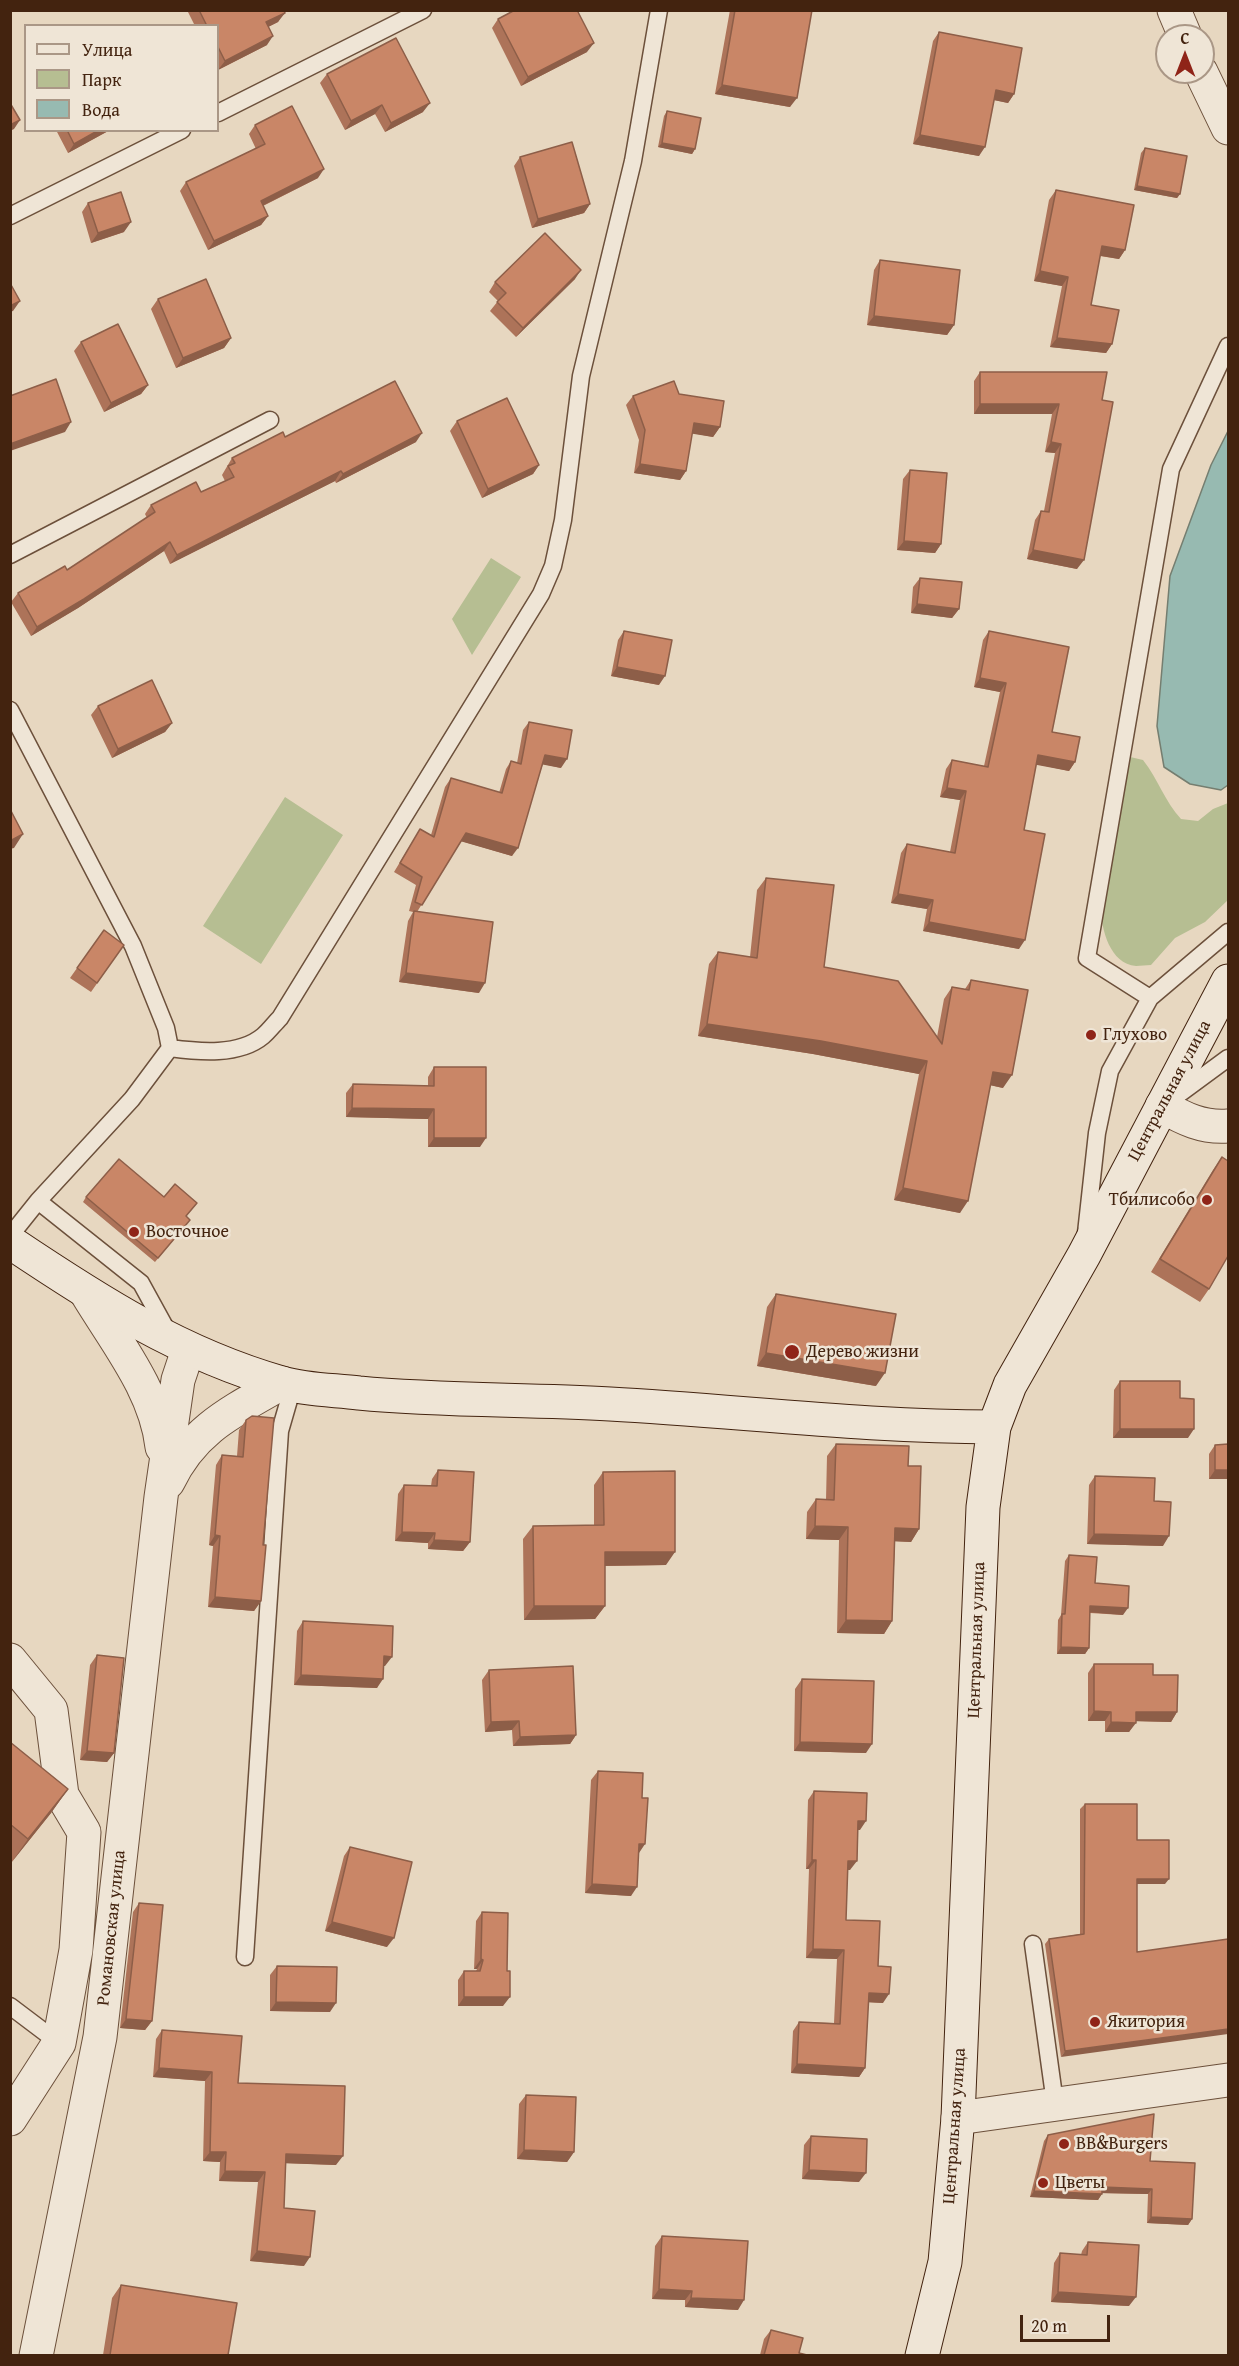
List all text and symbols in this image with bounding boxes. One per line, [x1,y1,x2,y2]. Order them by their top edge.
legend [24,24,219,132]
north arrow [1155,24,1215,84]
text: С [1180,26,1190,50]
text: Улица [82,36,132,63]
text: Парк [82,66,121,93]
text: Вода [82,96,120,123]
street label: Центральная улица [1124,1017,1216,1165]
place label: Глухово [1103,1024,1167,1046]
marker: Глухово [1084,1028,1098,1042]
place label: Тбилисобо [1109,1189,1195,1211]
marker: Тбилисобо [1200,1193,1214,1207]
place label: Восточное [146,1221,229,1243]
marker: Восточное [127,1225,141,1239]
place label: Дерево жизни [806,1341,919,1363]
marker: Дерево жизни [783,1343,801,1361]
street label: Центральная улица [963,1561,991,1719]
street label: Романовская улица [93,1849,131,2007]
place label: Якитория [1107,2011,1185,2033]
marker: Якитория [1088,2015,1102,2029]
street label: Центральная улица [939,2047,971,2205]
place label: BB&Burgers [1076,2133,1168,2155]
marker: BB&Burgers [1057,2137,1071,2151]
place label: Цветы [1055,2172,1105,2194]
marker: Цветы [1036,2176,1050,2190]
scale bar [1023,2303,1113,2341]
text: 20 m [1031,2312,1067,2339]

